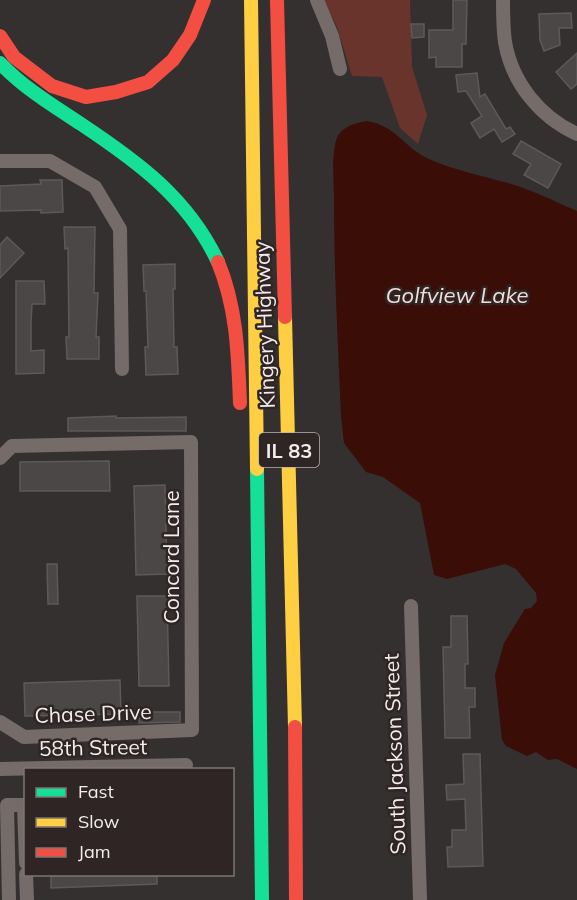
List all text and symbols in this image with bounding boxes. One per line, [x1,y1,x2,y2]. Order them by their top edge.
street label: Kingery Highway [248,241,280,409]
water label: Golfview Lake [386,281,529,309]
road number: IL 83 [259,433,319,467]
street label: Concord Lane [158,490,184,624]
street label: South Jackson Street [377,653,411,855]
street label: Chase Drive [34,698,152,728]
street label: 58th Street [39,733,147,761]
legend [24,768,234,876]
text: Fast [78,780,114,803]
text: Slow [78,810,120,833]
text: Jam [78,840,111,863]

